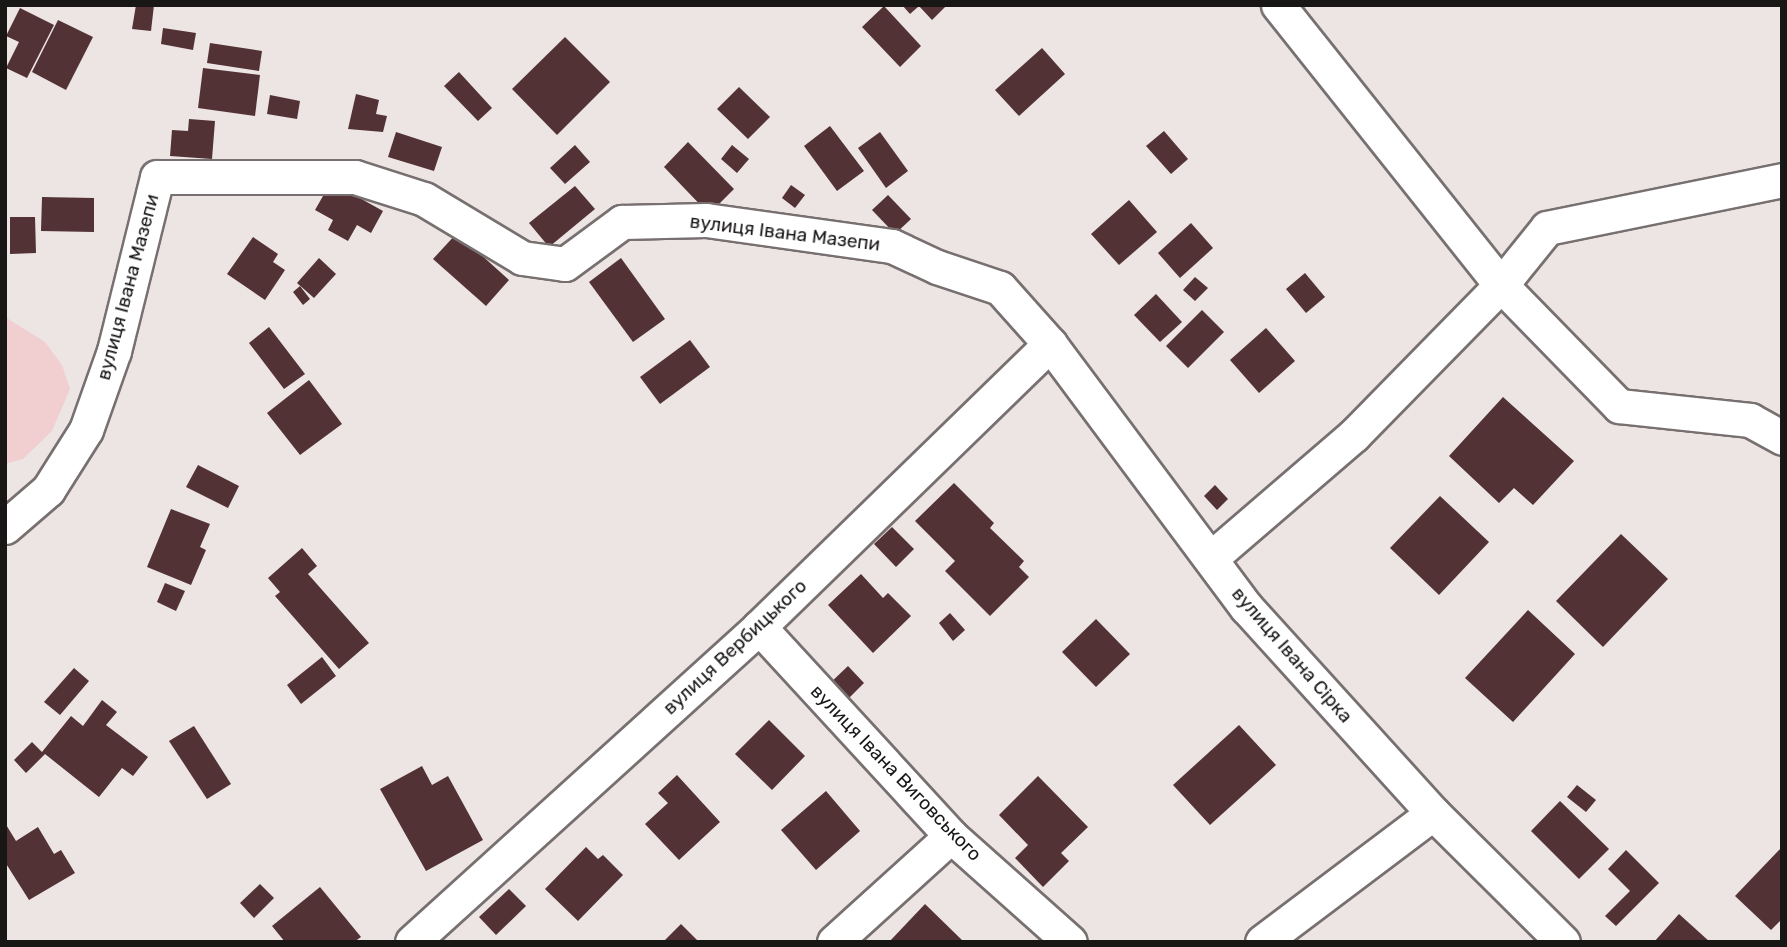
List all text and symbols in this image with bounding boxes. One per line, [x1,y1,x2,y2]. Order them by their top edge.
street label: вулиця Івана Мазепи [92,191,164,383]
street label: вулиця Івана Мазепи [689,210,881,256]
street label: вулиця Вербицького [659,575,811,719]
street label: вулиця Івана Сірка [1227,583,1357,727]
street label: вулиця Івана Виговського [806,680,986,866]

